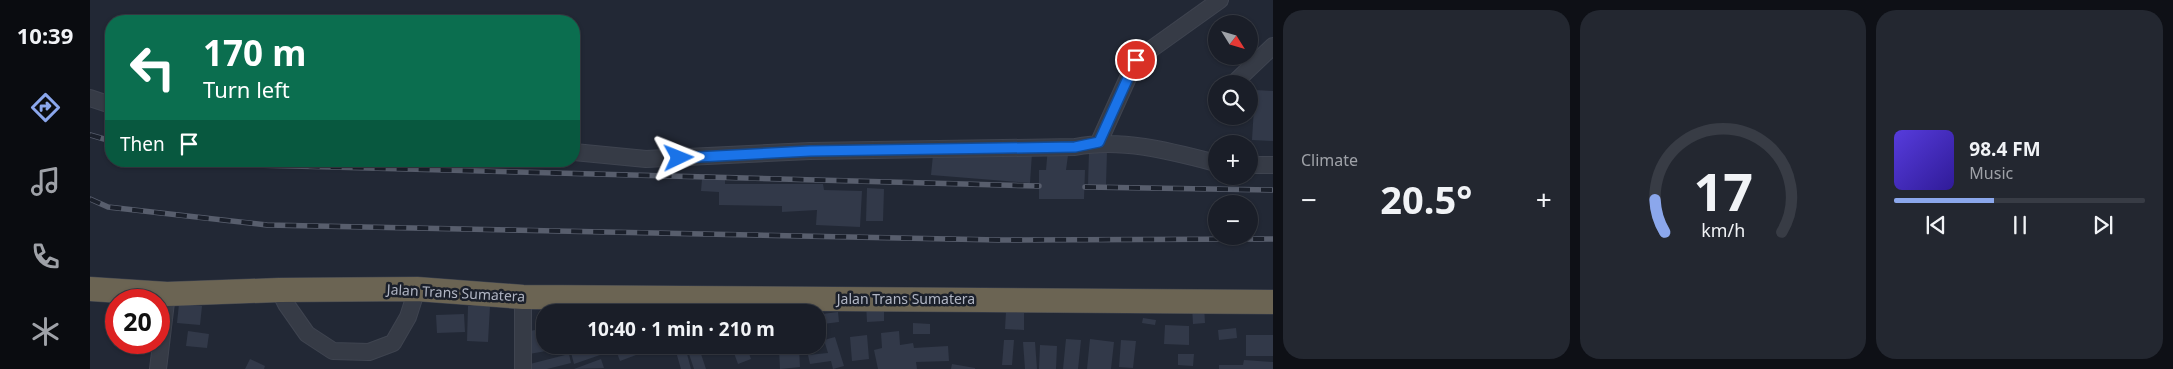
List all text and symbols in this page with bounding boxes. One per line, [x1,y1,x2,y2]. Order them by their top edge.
north arrow [1208,15,1258,65]
map controls [1208,15,1258,245]
text: 10:39 [17,20,73,50]
text: 170 m [203,29,306,76]
icon: left [120,35,185,100]
pin [1115,39,1157,81]
icon: arrive [1122,46,1150,74]
text: Turn left [203,74,290,104]
button: search [1208,75,1258,125]
icon: directions [28,90,63,125]
icon: arrive [175,130,203,158]
text: Then [120,131,165,157]
position arrow [652,131,704,183]
button: + [1208,135,1258,185]
text: 98.4 FM [1969,136,2041,162]
text: Climate [1301,149,1358,171]
text: 17 [1693,155,1753,226]
text: Music [1969,162,2013,184]
icon: music [28,164,63,199]
text: 20.5° [1380,173,1472,225]
text: − [1301,180,1317,218]
text: + [1536,180,1552,218]
button: − [1208,195,1258,245]
icon: previous [1922,211,1950,239]
icon: pause [2006,211,2034,239]
icon: next [2089,211,2117,239]
text: km/h [1701,218,1745,242]
icon: phone [28,239,63,274]
street label: Jalan Trans Sumatera [384,279,526,306]
speed limit sign: 20 [105,289,170,354]
street label: Jalan Trans Sumatera [835,289,975,308]
icon: climate [28,314,63,349]
text: 10:40 · 1 min · 210 m [587,316,775,342]

